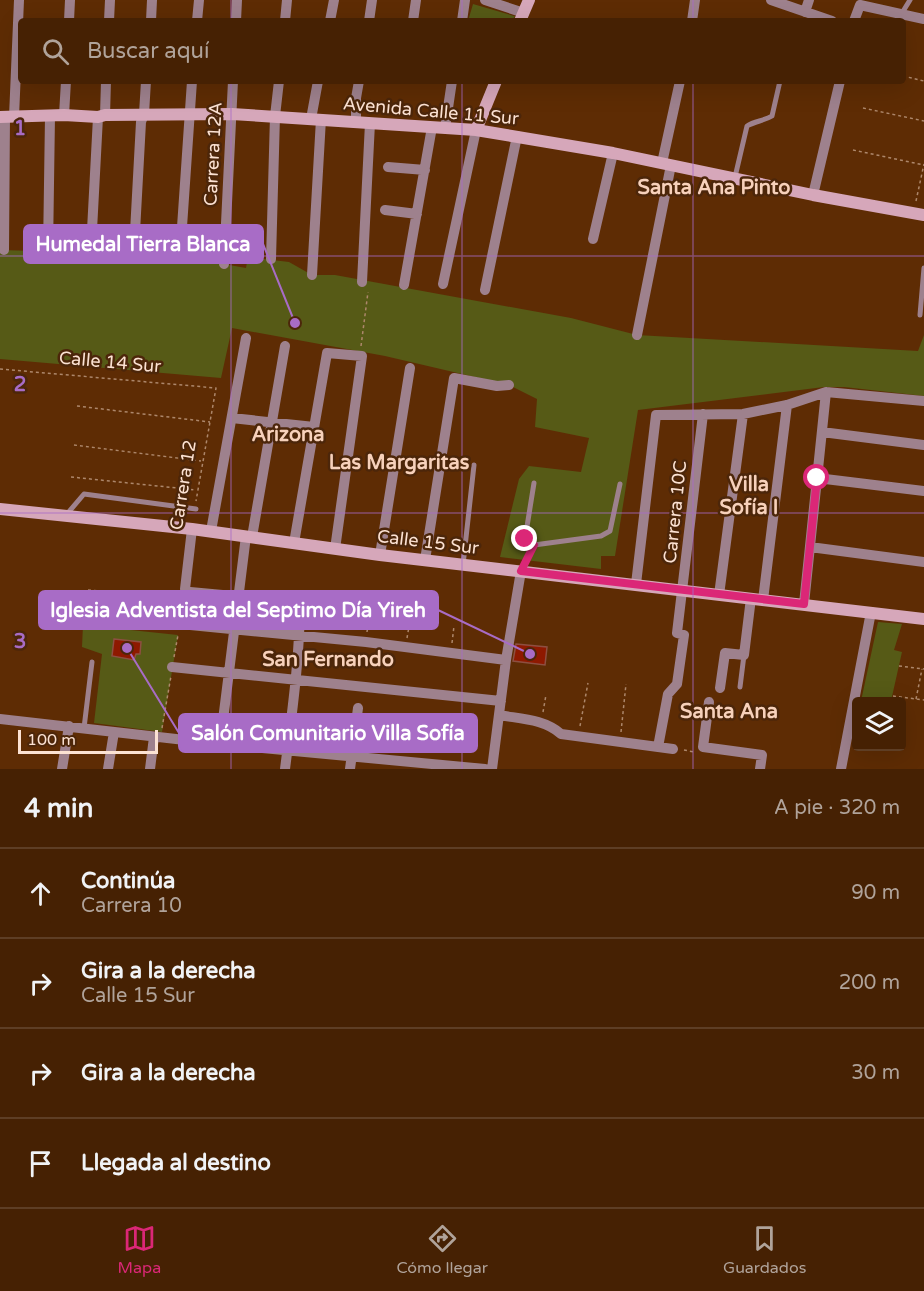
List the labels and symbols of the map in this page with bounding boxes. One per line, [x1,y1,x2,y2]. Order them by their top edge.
street label: Avenida Calle 11 Sur [342,92,520,130]
street label: Carrera 12A [199,101,227,207]
text: 1 [14,117,26,141]
district label: Santa Ana Pinto [638,176,790,200]
callout: Humedal Tierra Blanca [24,225,263,263]
text: Humedal Tierra Blanca [36,233,250,257]
street label: Calle 14 Sur [58,347,162,377]
text: 2 [14,373,26,397]
district label: Arizona [252,423,324,447]
street label: Carrera 12 [165,439,201,531]
district label: Las Margaritas [329,451,470,475]
street label: Carrera 10C [659,460,691,564]
route start [803,464,829,490]
district label: Villa Sofía I [719,473,779,520]
street label: Calle 15 Sur [376,525,480,559]
route end [511,525,537,551]
callout: Iglesia Adventista del Septimo Día Yireh [39,591,438,629]
text: Iglesia Adventista del Septimo Día Yireh [50,599,426,623]
text: 3 [14,630,26,654]
district label: San Fernando [262,648,394,672]
district label: Santa Ana [680,700,778,724]
callout: Salón Comunitario Villa Sofía [179,714,477,752]
text: Salón Comunitario Villa Sofía [191,722,465,746]
scale bar [18,727,158,754]

